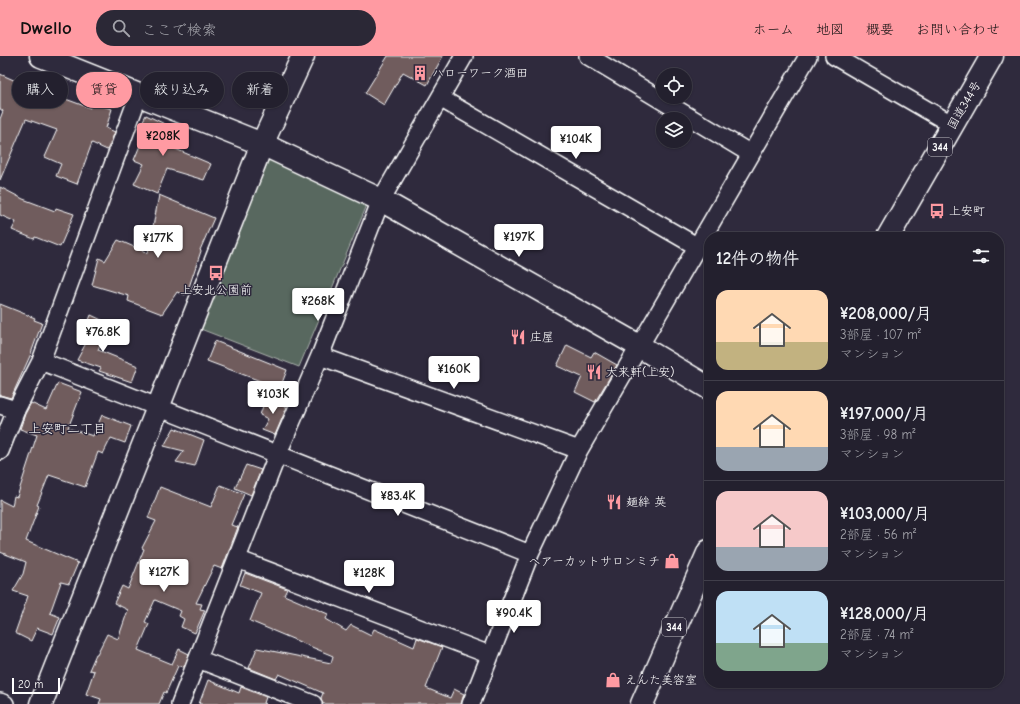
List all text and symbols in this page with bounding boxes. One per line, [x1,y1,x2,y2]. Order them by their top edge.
search box [96,10,376,46]
text: Dwello [20,17,72,39]
icon: search [110,17,132,39]
text: ここで検索 [142,21,217,39]
text: ホーム [753,21,794,38]
text: 地図 [816,21,844,38]
text: 概要 [866,21,894,38]
text: お問い合わせ [916,21,1000,38]
building icon: ハローワーク酒田 [411,64,429,82]
place label: ハローワーク酒田 [432,66,528,80]
map controls [656,68,692,148]
button: locate [656,68,692,104]
chip: 購入 [12,72,68,108]
chip: 賃貸 [76,72,132,108]
chip: 絞り込み [140,72,224,108]
chip: 新着 [232,72,288,108]
street label: 国道344号 [945,78,983,132]
button: layers [656,112,692,148]
pin: ¥208K [135,123,191,157]
pin: ¥104K [548,126,604,160]
text: ¥208K [146,128,180,143]
text: ¥104K [560,131,592,146]
road number: 344 [928,138,952,156]
bus stop icon: 上安町 [928,202,946,220]
place label: 上安町 [949,204,985,218]
pin: ¥197K [491,224,547,258]
pin: ¥177K [130,225,186,259]
text: ¥197K [503,229,535,244]
text: ¥177K [143,230,173,245]
icon: filters [970,245,992,267]
text: 12件の物件 [716,249,799,268]
bus stop icon: 上安北公園前 [207,264,225,282]
place label: 上安北公園前 [180,283,252,297]
pin: ¥268K [290,288,346,322]
text: ¥268K [301,293,335,308]
text: ¥208,000/月 [840,304,932,323]
icon: home [748,306,796,354]
pin: ¥76.8K [70,319,136,353]
text: ¥76.8K [86,324,120,339]
text: 3部屋 · 107 m² [840,327,921,342]
restaurant icon: 庄屋 [509,328,527,346]
place label: 庄屋 [530,330,554,344]
text: マンション [840,346,904,361]
pin: ¥160K [426,356,482,390]
text: ¥160K [437,361,471,376]
restaurant icon: 大来軒(上安) [585,363,603,381]
place label: 大来軒(上安) [606,365,674,379]
pin: ¥103K [245,381,301,415]
text: ¥103K [257,386,289,401]
text: ¥197,000/月 [840,404,928,423]
icon: home [748,407,796,455]
district label: 上安町二丁目 [28,421,106,436]
text: 3部屋 · 98 m² [840,427,915,442]
text: マンション [840,446,904,461]
pin: ¥83.4K [365,483,431,517]
text: ¥83.4K [380,488,416,503]
restaurant icon: 麺絆 英 [605,493,623,511]
place label: 麺絆 英 [626,495,666,509]
text: ¥103,000/月 [840,504,930,523]
icon: home [748,507,796,555]
text: 2部屋 · 56 m² [840,527,916,542]
text: マンション [840,546,904,561]
shop icon: ヘアーカットサロンミチ [663,552,681,570]
place label: ヘアーカットサロンミチ [528,554,660,568]
pin: ¥127K [136,559,192,593]
pin: ¥128K [341,560,397,594]
text: ¥127K [148,564,180,579]
text: ¥128K [353,565,385,580]
pin: ¥90.4K [481,600,547,634]
text: ¥128,000/月 [840,604,929,623]
text: ¥90.4K [496,605,532,620]
icon: home [748,607,796,655]
road number: 344 [662,618,686,636]
text: 2部屋 · 74 m² [840,627,914,642]
text: マンション [840,646,904,661]
shop icon: えんた美容室 [604,671,622,689]
place label: えんた美容室 [625,673,697,687]
scale bar [12,676,60,695]
text: 20 m [18,678,43,691]

